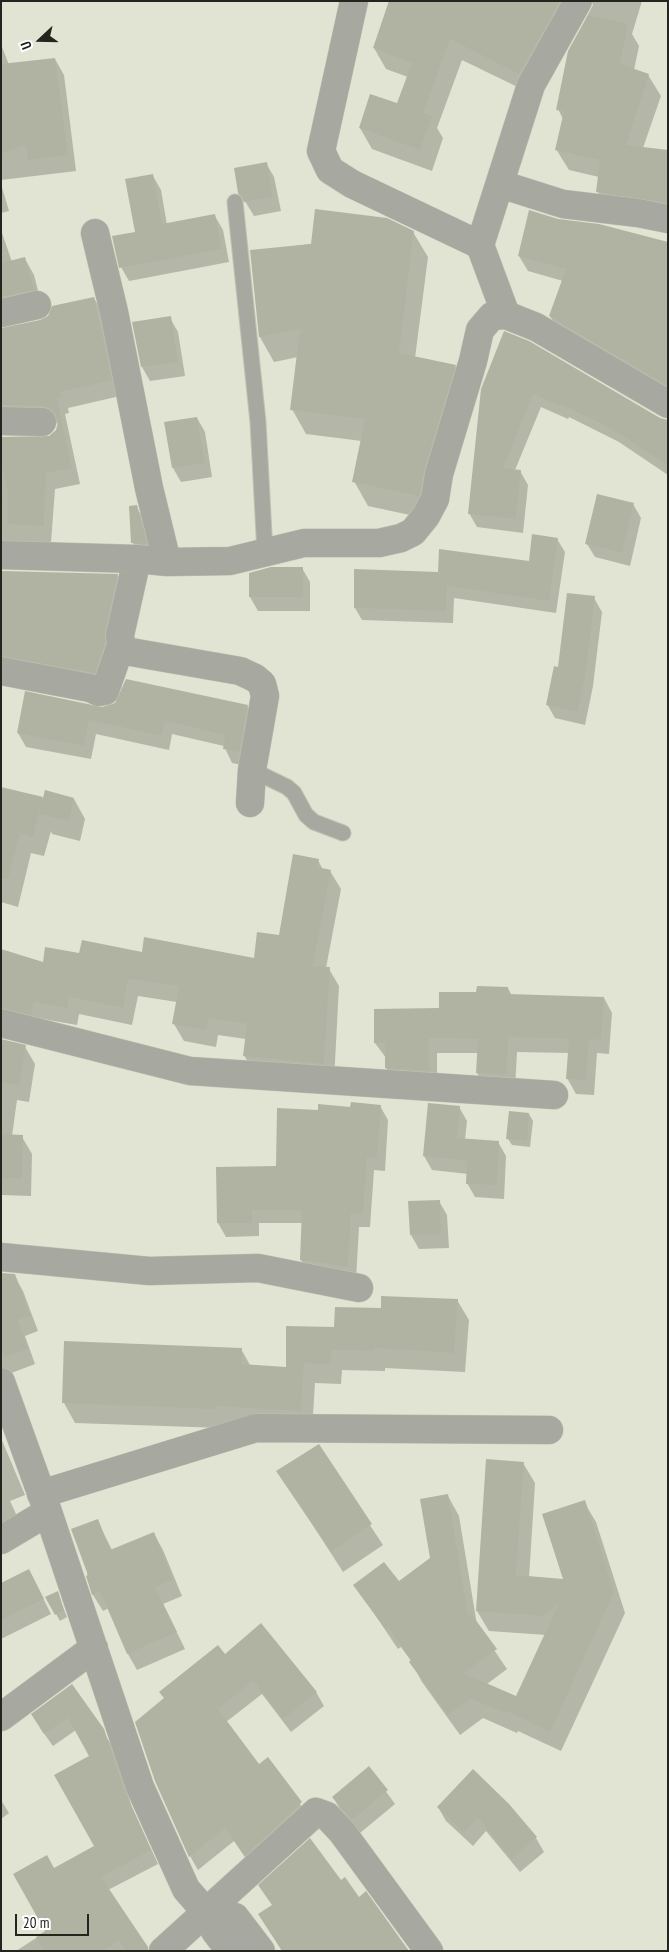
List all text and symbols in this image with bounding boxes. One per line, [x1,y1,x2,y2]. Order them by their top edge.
north arrow [15,15,65,65]
text: U [16,39,36,52]
scale bar [18,1904,91,1936]
text: 20 m [23,1913,49,1932]

